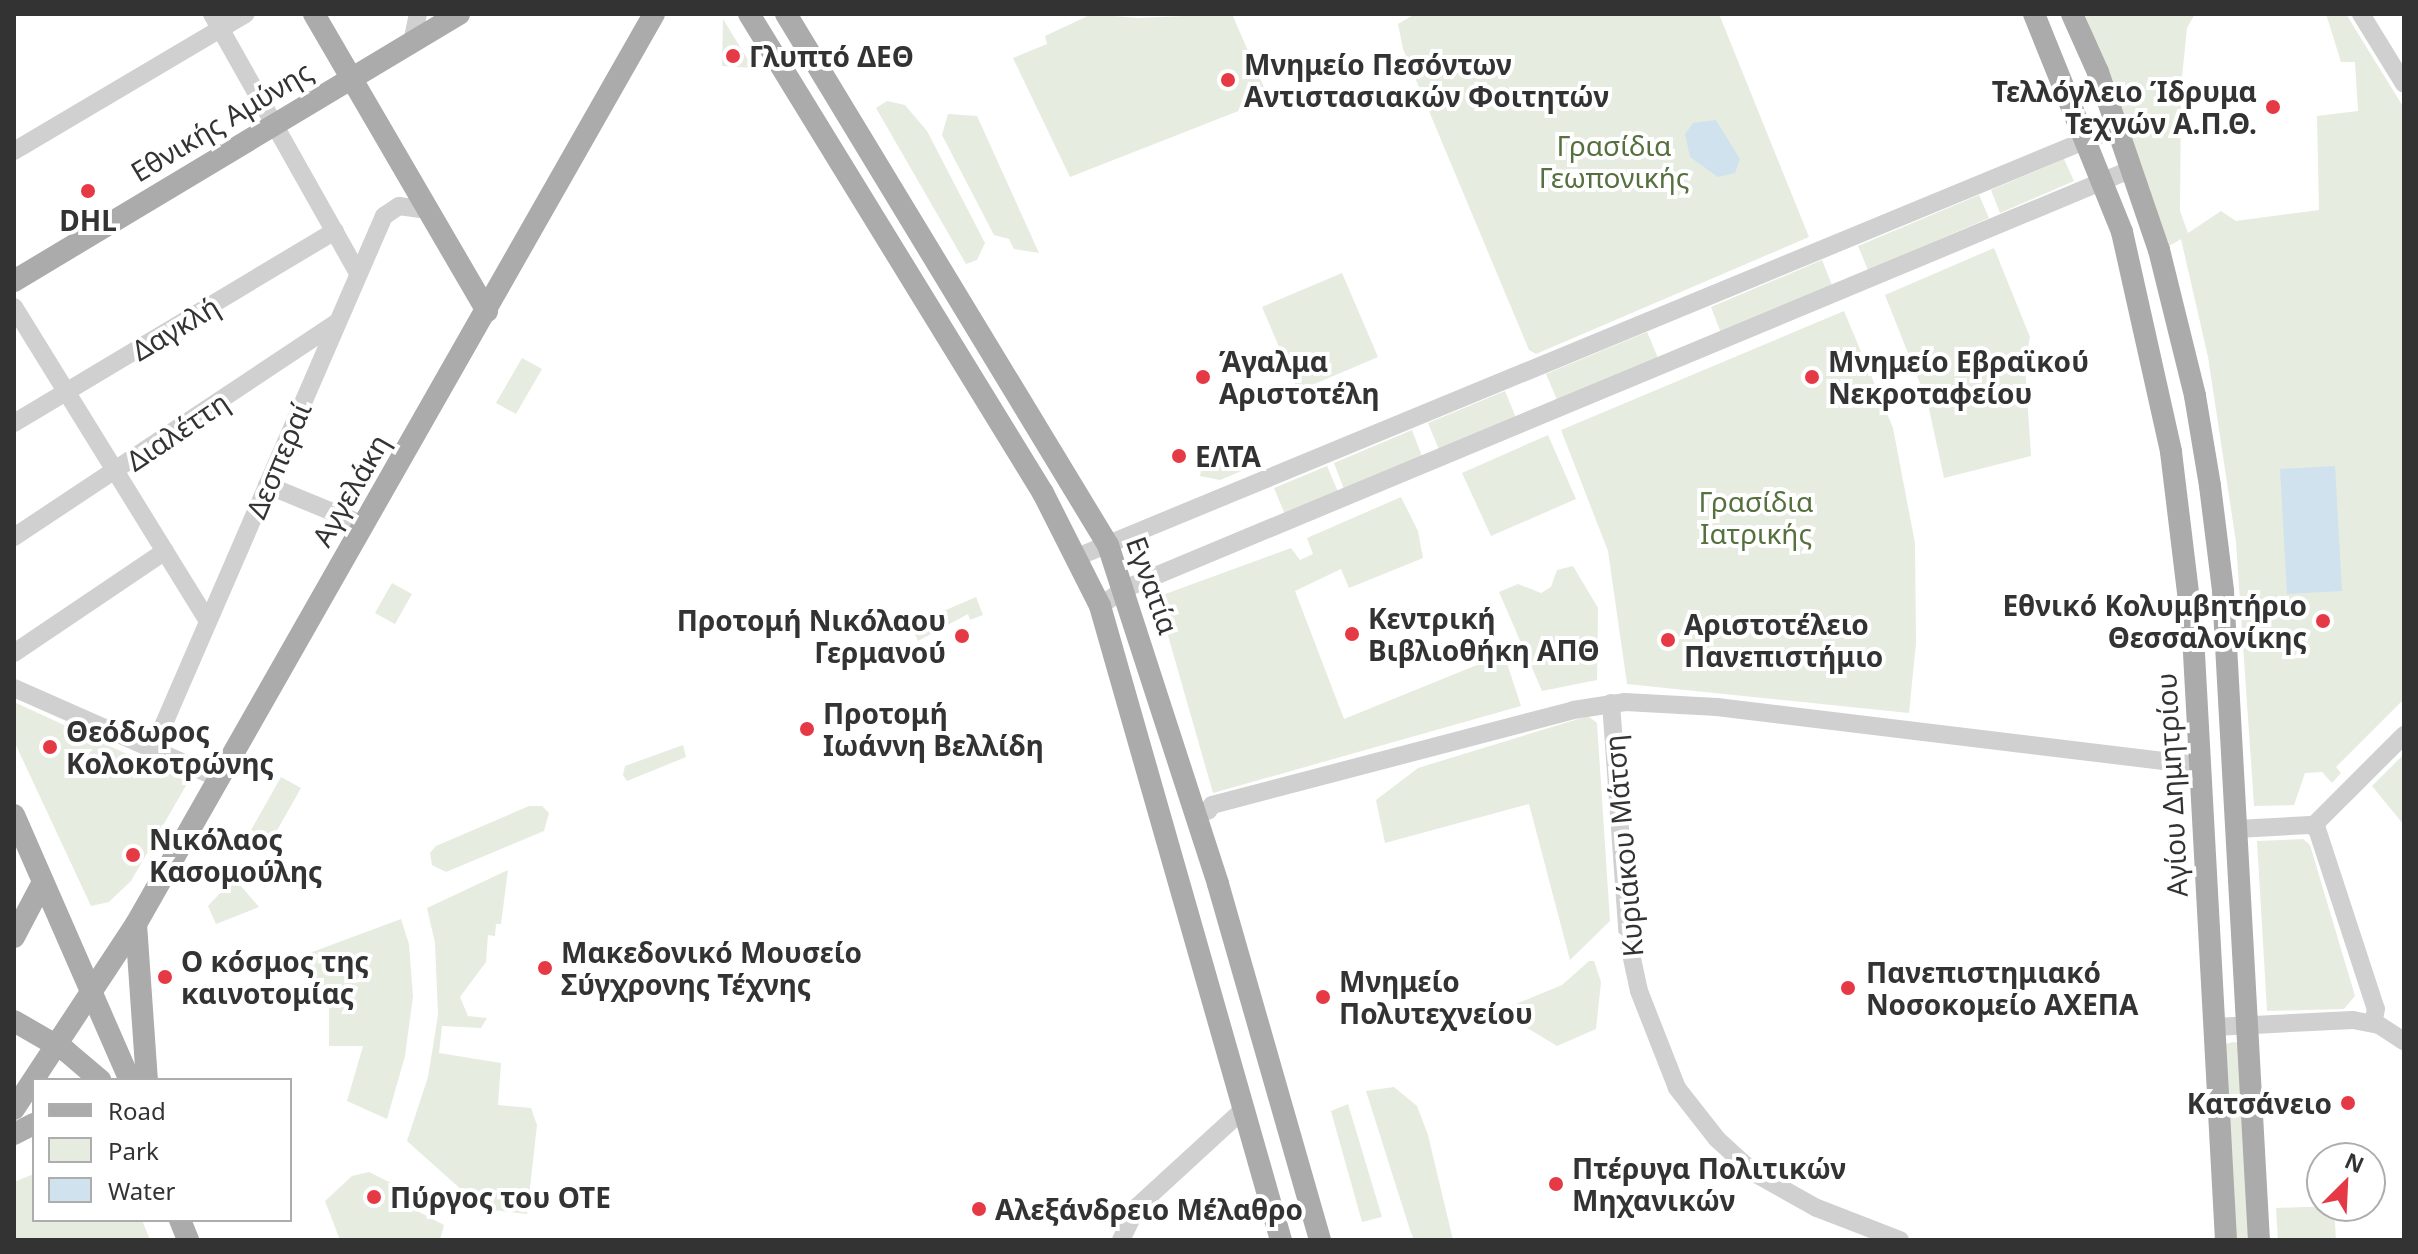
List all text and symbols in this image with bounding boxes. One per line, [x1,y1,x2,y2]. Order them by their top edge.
place label: Γλυπτό ΔΕΘ [749,39,914,73]
marker: Γλυπτό ΔΕΘ [724,47,742,65]
place label: Μνημείο Πεσόντων Αντιστασιακών Φοιτητών [1244,47,1609,113]
street label: Εθνικής Αμύνης [124,54,318,188]
marker: Μνημείο Πεσόντων Αντιστασιακών Φοιτητών [1219,71,1237,89]
place label: Τελλόγλειο Ίδρυμα Τεχνών Α.Π.Θ. [1992,74,2257,140]
marker: Τελλόγλειο Ίδρυμα Τεχνών Α.Π.Θ. [2264,98,2282,116]
park label: Γρασίδια Γεωπονικής [1539,128,1689,194]
marker: DHL [79,182,97,200]
place label: DHL [59,203,117,237]
street label: Δαγκλή [125,289,225,367]
place label: Άγαλμα Αριστοτέλη [1219,344,1380,410]
place label: Μνημείο Εβραϊκού Νεκροταφείου [1828,344,2089,410]
marker: Άγαλμα Αριστοτέλη [1194,368,1212,386]
marker: Μνημείο Εβραϊκού Νεκροταφείου [1803,368,1821,386]
street label: Διαλέττη [119,385,235,477]
street label: Δεσπεραί [239,397,317,523]
street label: Αγγελάκη [305,428,395,552]
place label: ΕΛΤΑ [1195,439,1261,473]
marker: ΕΛΤΑ [1170,447,1188,465]
park label: Γρασίδια Ιατρικής [1698,484,1814,550]
street label: Εγνατία [1120,532,1186,638]
place label: Εθνικό Κολυμβητήριο Θεσσαλονίκης [2002,588,2307,654]
place label: Κεντρική Βιβλιοθήκη ΑΠΘ [1368,601,1600,667]
place label: Προτομή Νικόλαου Γερμανού [677,603,946,669]
place label: Αριστοτέλειο Πανεπιστήμιο [1684,607,1883,673]
marker: Εθνικό Κολυμβητήριο Θεσσαλονίκης [2314,612,2332,630]
marker: Κεντρική Βιβλιοθήκη ΑΠΘ [1343,625,1361,643]
marker: Προτομή Νικόλαου Γερμανού [953,627,971,645]
marker: Αριστοτέλειο Πανεπιστήμιο [1659,631,1677,649]
street label: Αγίου Δημητρίου [2148,672,2194,898]
place label: Προτομή Ιωάννη Βελλίδη [823,696,1044,762]
place label: Θεόδωρος Κολοκοτρώνης [66,714,274,780]
marker: Προτομή Ιωάννη Βελλίδη [798,720,816,738]
street label: Κυριάκου Μάτση [1597,734,1649,958]
marker: Θεόδωρος Κολοκοτρώνης [41,738,59,756]
place label: Νικόλαος Κασομούλης [149,822,322,888]
marker: Νικόλαος Κασομούλης [124,846,142,864]
place label: Μακεδονικό Μουσείο Σύγχρονης Τέχνης [561,935,862,1001]
place label: Ο κόσμος της καινοτομίας [181,944,369,1010]
place label: Πανεπιστημιακό Νοσοκομείο ΑΧΕΠΑ [1866,955,2138,1021]
marker: Μακεδονικό Μουσείο Σύγχρονης Τέχνης [536,959,554,977]
place label: Μνημείο Πολυτεχνείου [1339,964,1533,1030]
marker: Ο κόσμος της καινοτομίας [156,968,174,986]
marker: Πανεπιστημιακό Νοσοκομείο ΑΧΕΠΑ [1837,977,1859,999]
marker: Μνημείο Πολυτεχνείου [1314,988,1332,1006]
legend [32,1078,292,1222]
place label: Κατσάνειο [2187,1086,2332,1120]
text: Road [108,1094,166,1127]
marker: Κατσάνειο [2339,1094,2357,1112]
text: Park [108,1134,159,1167]
north arrow [2306,1142,2386,1222]
text: N [2341,1145,2369,1179]
place label: Πτέρυγα Πολιτικών Μηχανικών [1572,1151,1846,1217]
text: Water [108,1174,175,1207]
marker: Πτέρυγα Πολιτικών Μηχανικών [1547,1175,1565,1193]
place label: Πύργος του ΟΤΕ [390,1180,611,1214]
marker: Πύργος του ΟΤΕ [365,1188,383,1206]
place label: Αλεξάνδρειο Μέλαθρο [995,1192,1303,1226]
marker: Αλεξάνδρειο Μέλαθρο [970,1200,988,1218]

